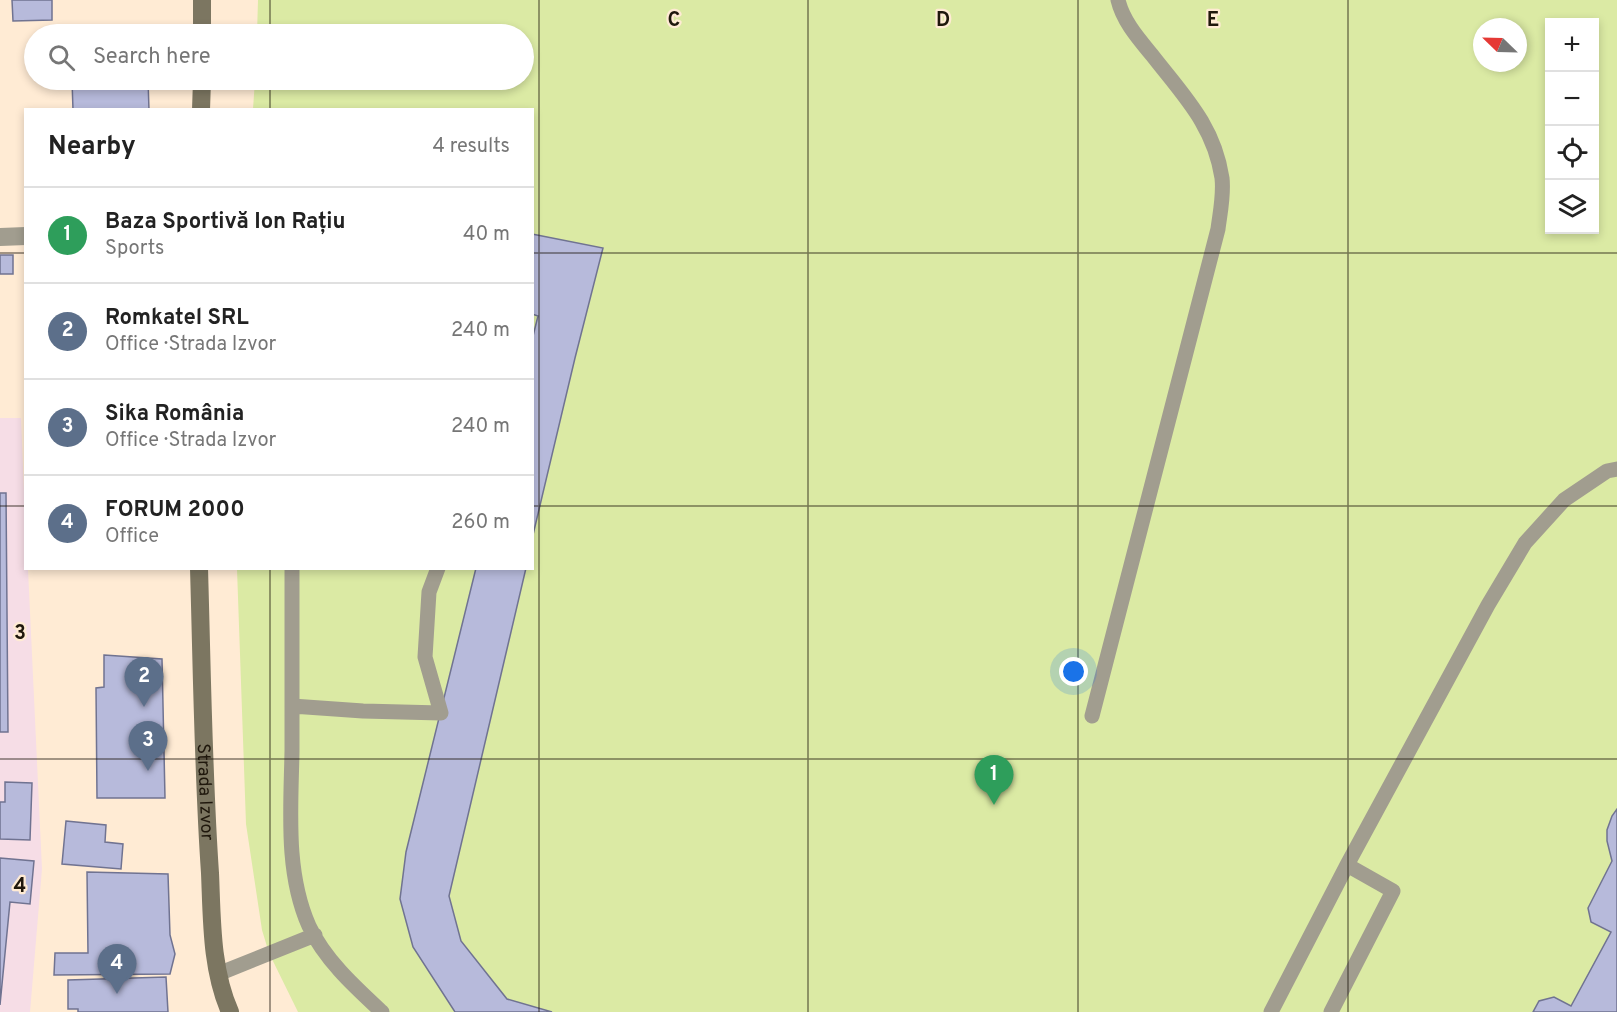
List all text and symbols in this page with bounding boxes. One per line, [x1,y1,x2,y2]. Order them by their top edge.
text: C [668,8,680,34]
text: D [936,8,950,34]
text: E [1207,8,1219,34]
north arrow [1473,18,1527,72]
map controls [1545,18,1599,234]
button: + [1545,18,1599,72]
search box [24,24,534,90]
icon: search [45,41,78,74]
text: Search here [93,44,211,71]
button: − [1545,72,1599,126]
button: locate [1545,126,1599,180]
text: Nearby [48,131,136,164]
text: 4 results [433,134,510,160]
button: layers [1545,180,1599,234]
text: Baza Sportivă Ion Rațiu [105,209,345,236]
text: 1 [64,222,72,248]
text: 40 m [463,222,510,248]
text: Sports [105,236,165,262]
text: Romkatel SRL [105,305,249,332]
text: 2 [61,318,74,344]
text: 240 m [451,318,510,344]
text: Office · Strada Izvor [105,332,276,358]
text: Sika România [105,401,244,428]
text: 3 [62,414,74,440]
text: 240 m [451,414,510,440]
text: Office · Strada Izvor [105,428,276,454]
text: FORUM 2000 [105,497,245,524]
text: 4 [61,510,74,536]
text: 260 m [451,510,510,536]
text: Office [105,524,159,550]
text: 3 [14,621,26,647]
your location [1059,657,1088,686]
pin: 2 [124,658,164,707]
pin: 3 [128,722,168,771]
street label: Strada Izvor [191,743,218,841]
pin: 1 [974,756,1014,805]
text: 4 [14,874,26,900]
pin: 4 [98,944,136,994]

